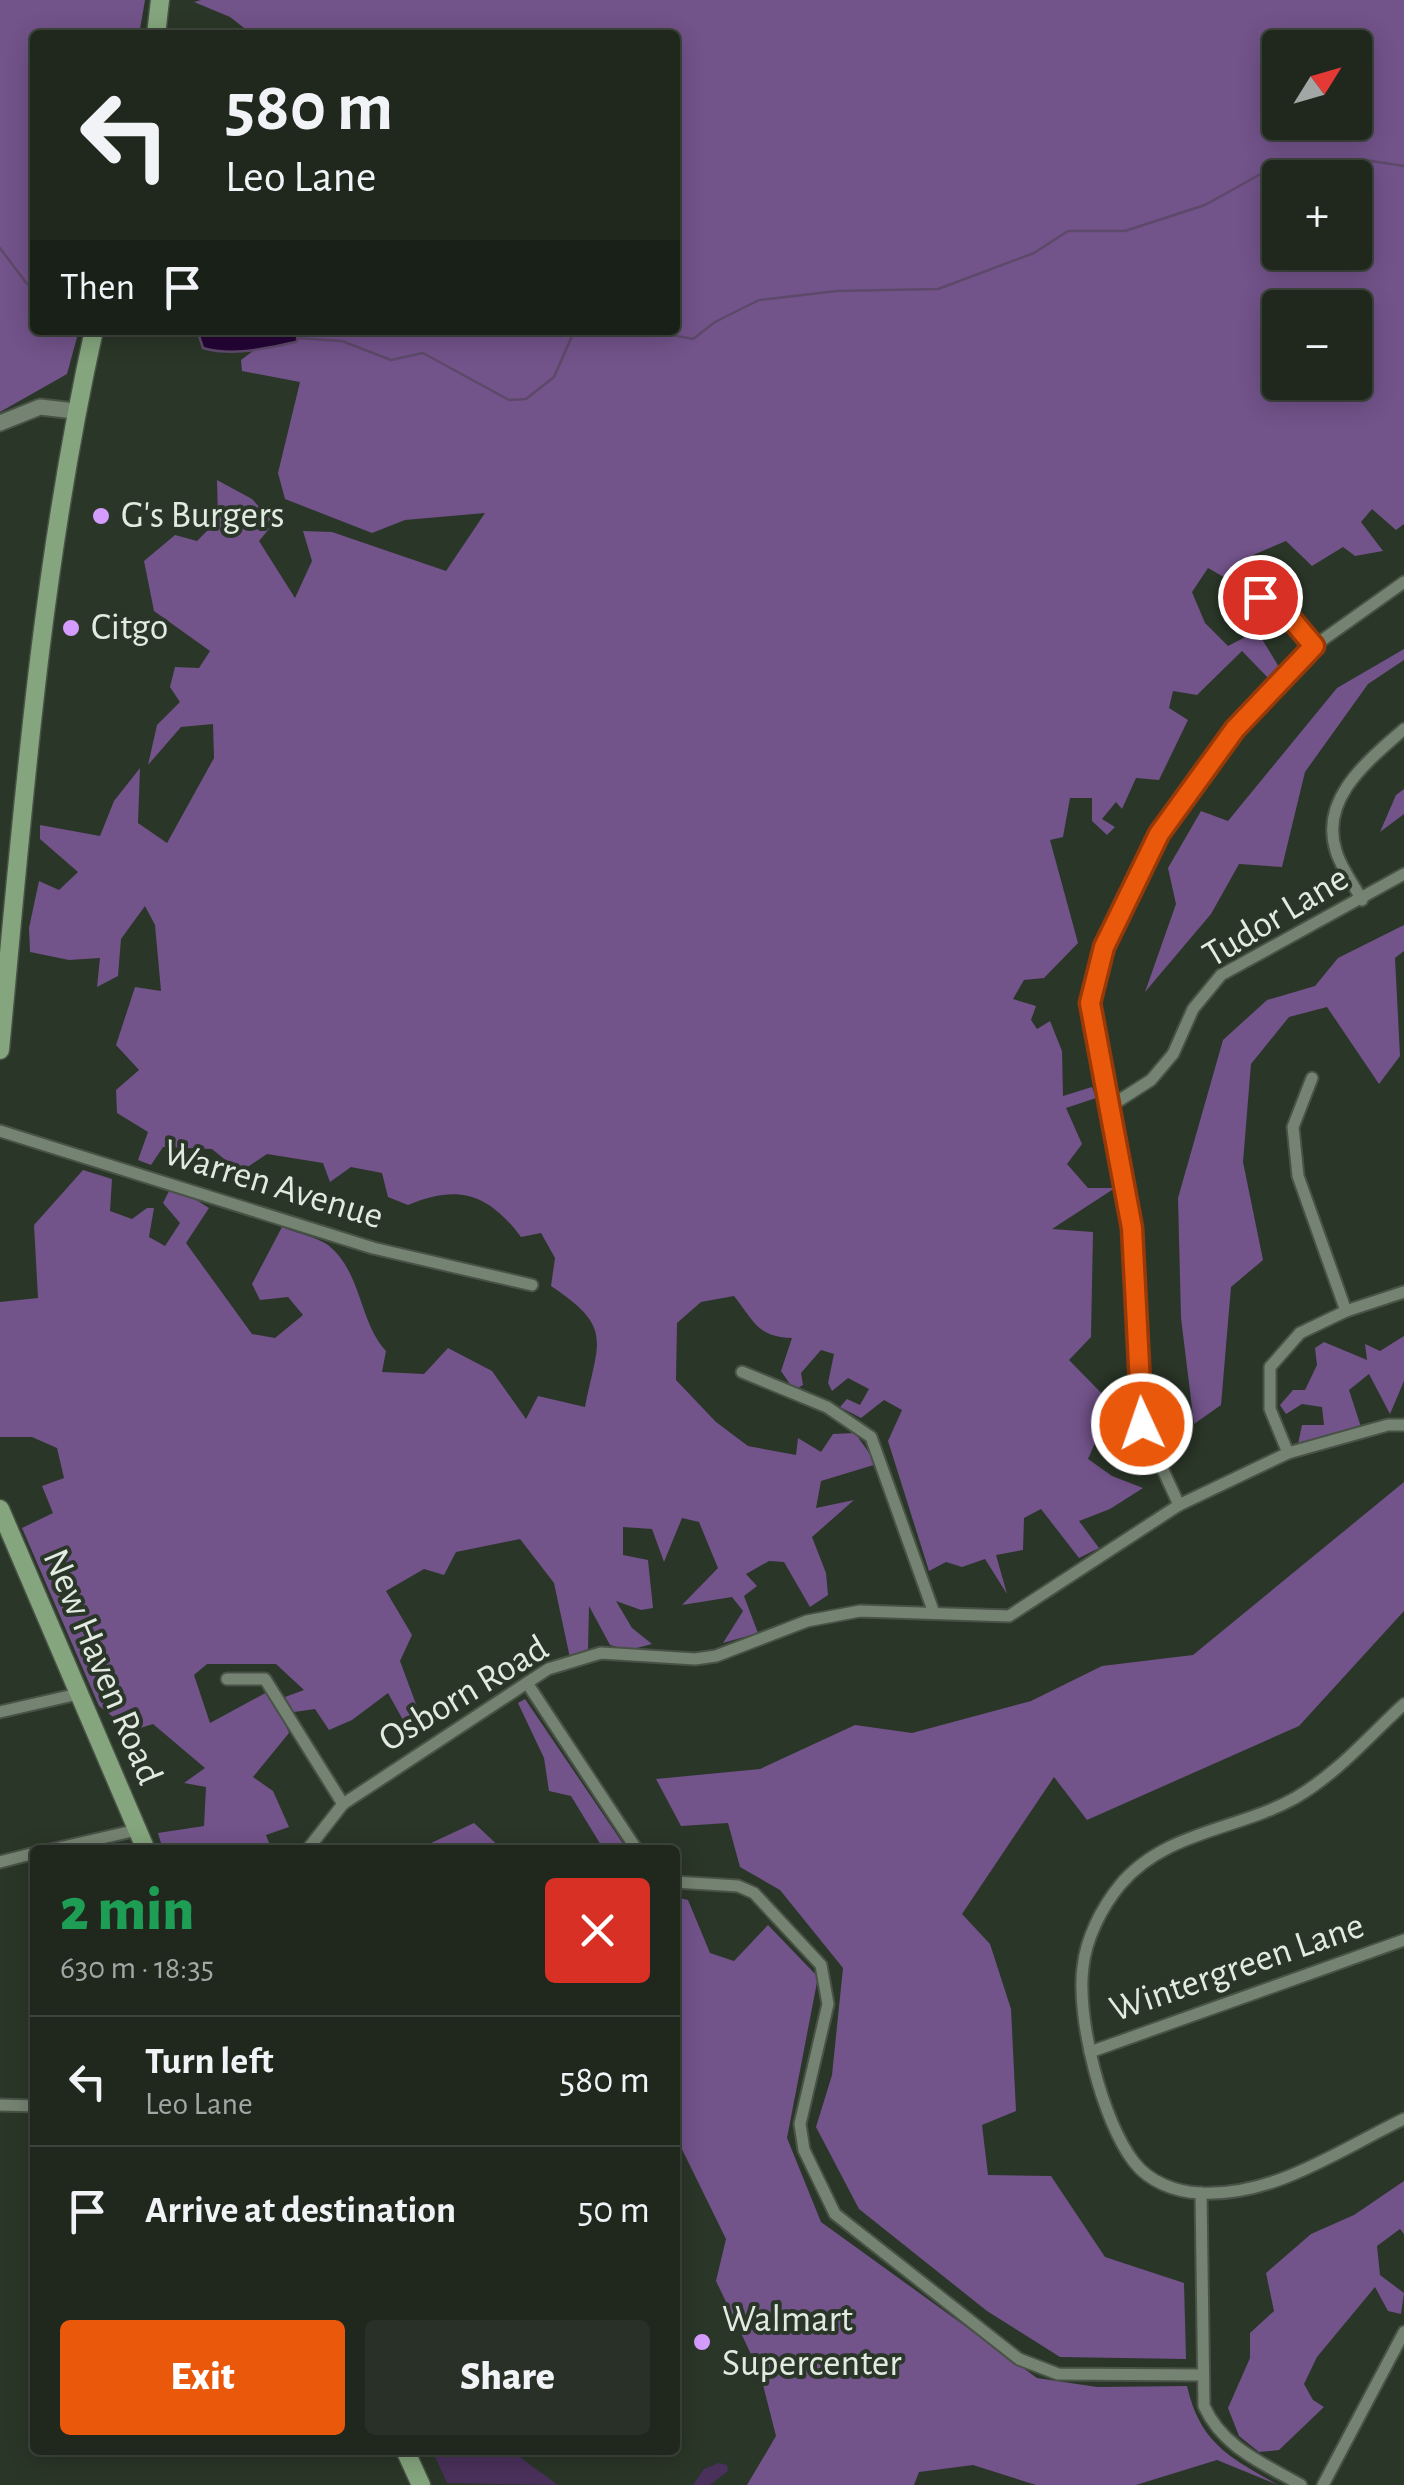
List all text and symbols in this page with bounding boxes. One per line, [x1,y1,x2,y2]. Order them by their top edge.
north arrow [1262,30,1372,140]
map controls [1262,30,1372,400]
icon: left [60,70,190,200]
text: 580 m [225,73,393,143]
text: Leo Lane [225,155,376,200]
button: + [1262,160,1372,270]
icon: arrive [155,260,210,315]
text: Then [60,269,135,307]
button: − [1262,290,1372,400]
place label: G's Burgers [121,497,284,535]
marker: G's Burgers [90,505,112,527]
pin [1218,555,1303,640]
icon: arrive [1233,570,1288,625]
place label: Citgo [91,609,168,647]
marker: Citgo [60,617,82,639]
street label: Tudor Lane [1197,859,1355,975]
street label: Warren Avenue [159,1134,387,1236]
position arrow [1090,1372,1194,1476]
street label: New Haven Road [35,1544,169,1790]
street label: Osborn Road [373,1629,555,1759]
button: close [545,1878,650,1983]
text: 2 min [60,1881,194,1941]
street label: Wintergreen Lane [1105,1907,1369,2029]
text: 630 m · 18:35 [60,1952,214,1984]
text: Turn left [145,2043,273,2081]
icon: left [60,2054,115,2109]
text: 580 m [559,2062,650,2100]
text: Leo Lane [145,2088,253,2120]
icon: arrive [60,2184,115,2239]
text: Arrive at destination [145,2192,456,2230]
text: 50 m [577,2192,650,2230]
place label: Walmart Supercenter [722,2301,902,2383]
button: Exit [60,2320,345,2435]
button: Share [365,2320,650,2435]
marker: Walmart Supercenter [691,2331,713,2353]

